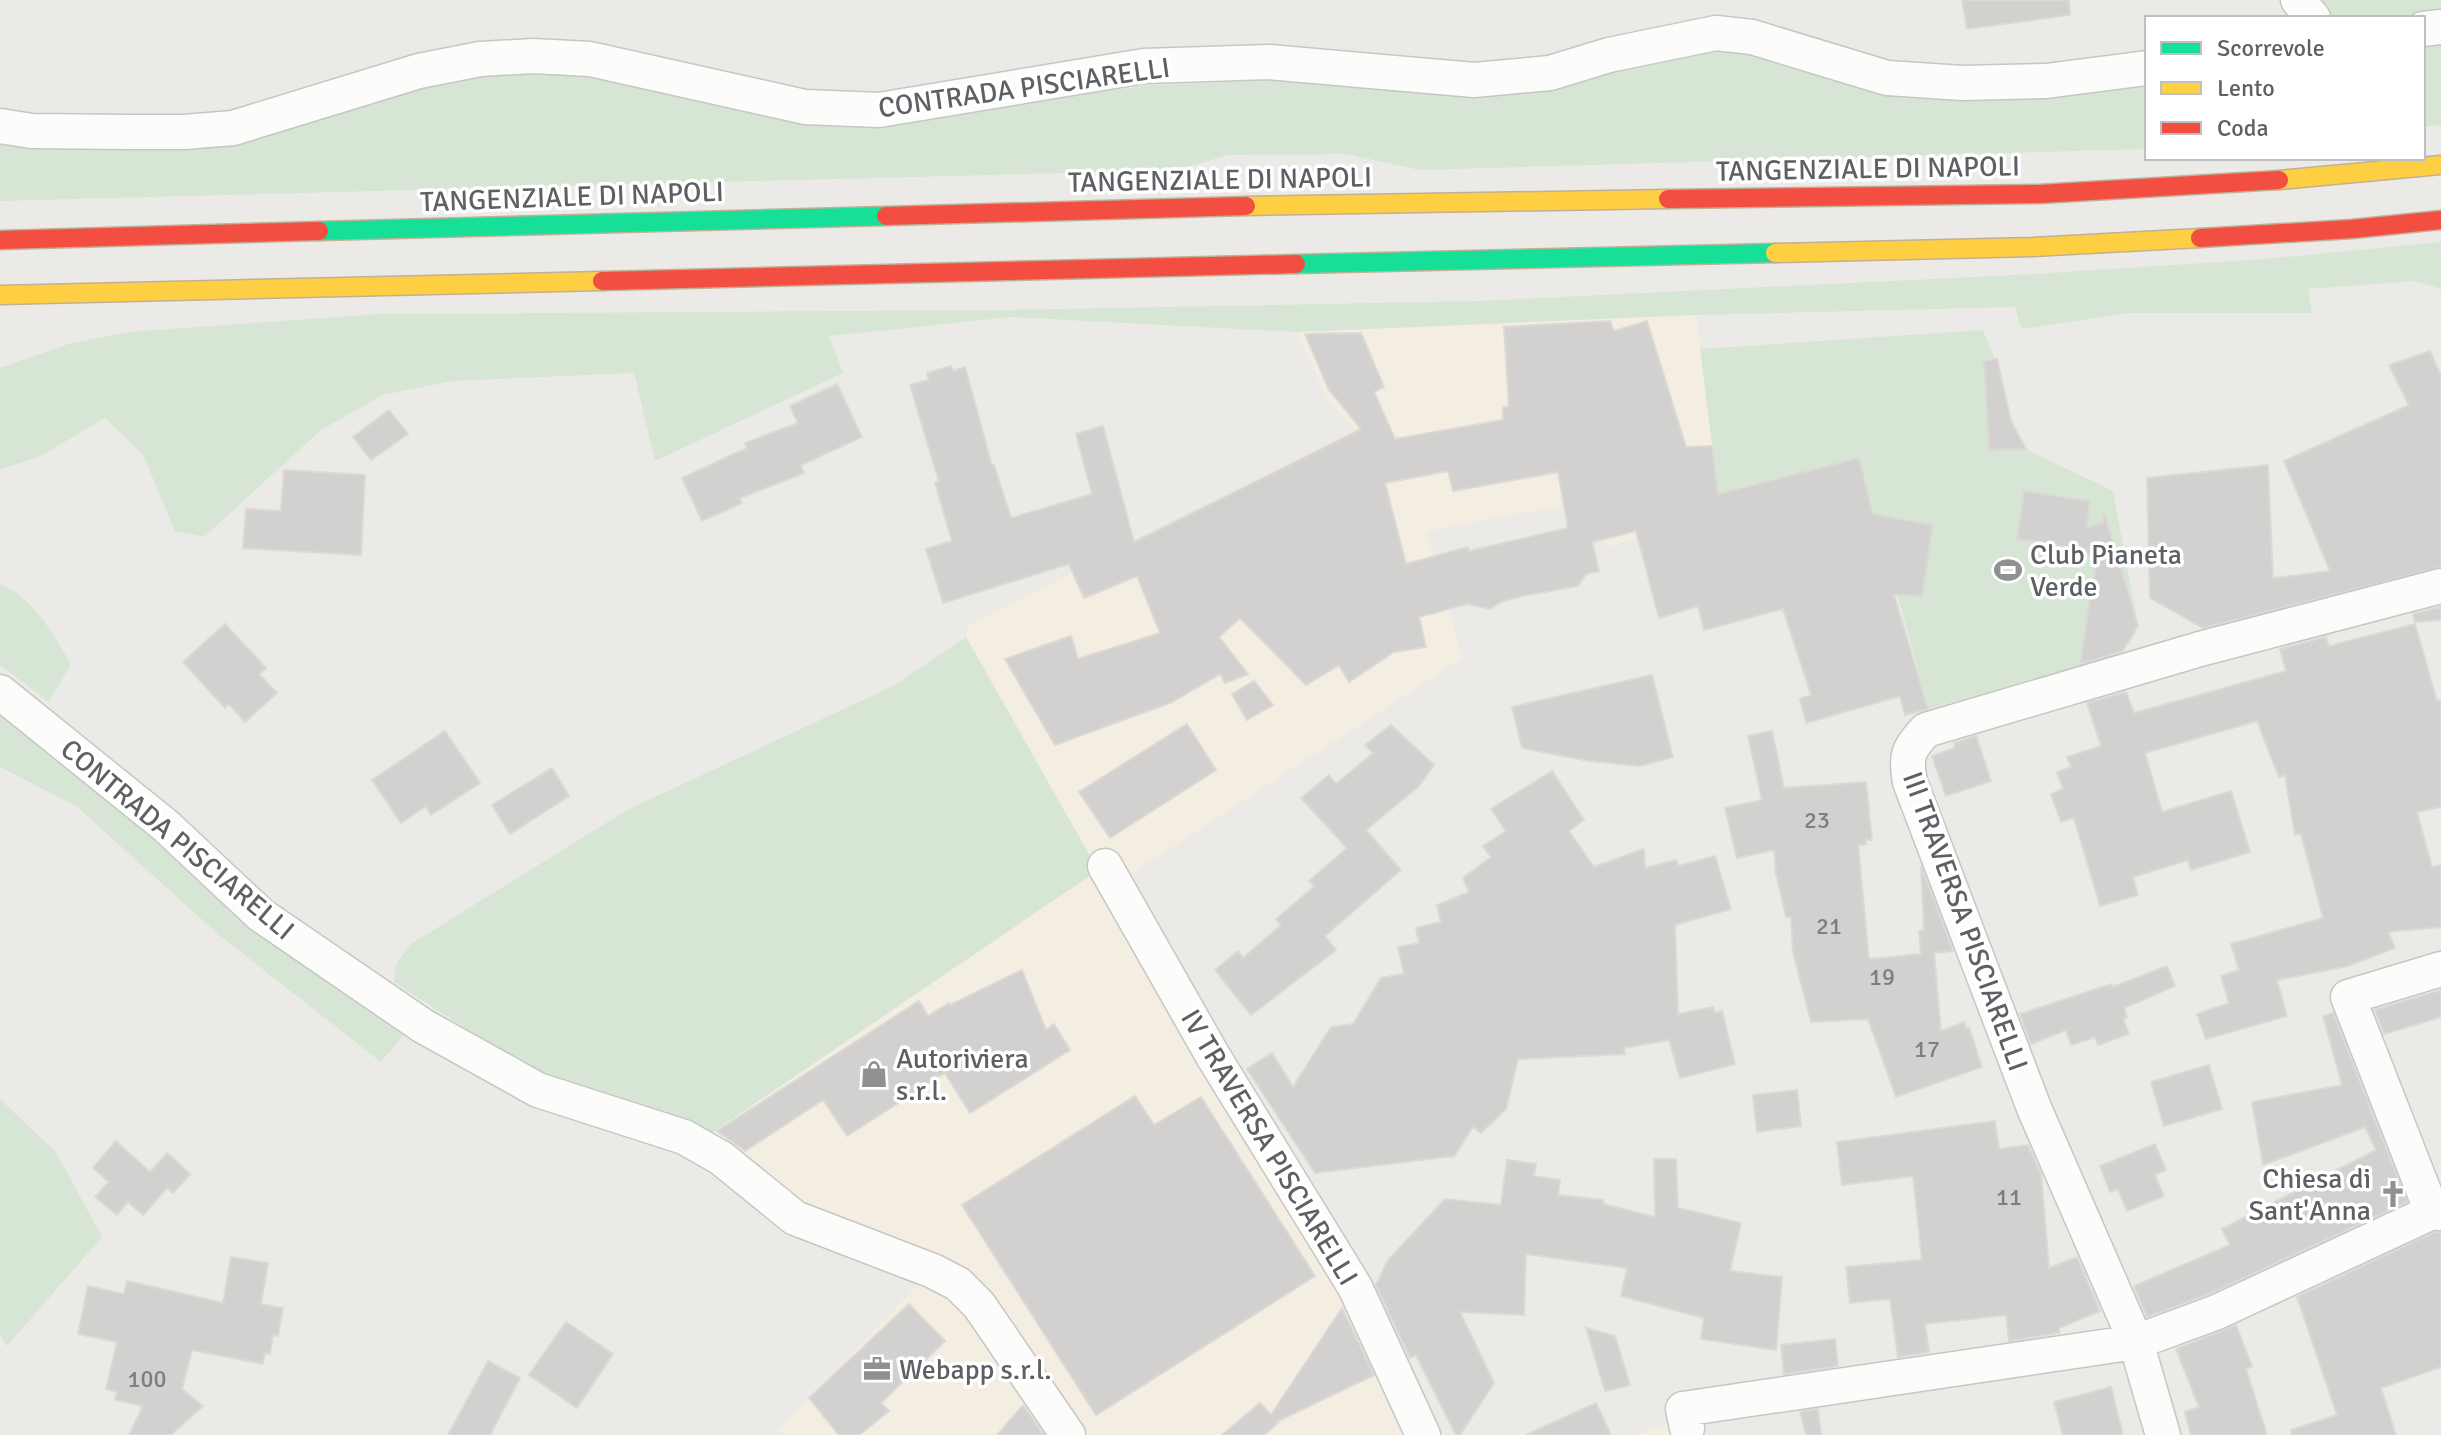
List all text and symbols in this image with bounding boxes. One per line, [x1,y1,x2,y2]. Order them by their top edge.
legend [2145,16,2425,160]
text: Scorrevole [2217,33,2325,63]
street label: CONTRADA PISCIARELLI [876,51,1172,125]
text: Lento [2217,73,2275,103]
text: Coda [2217,113,2269,143]
street label: TANGENZIALE DI NAPOLI [1716,149,2020,189]
street label: TANGENZIALE DI NAPOLI [1068,160,1372,200]
street label: TANGENZIALE DI NAPOLI [420,175,725,219]
place label: Club Pianeta Verde [2030,538,2182,604]
sports icon: Club Pianeta Verde [1993,555,2023,585]
street label: CONTRADA PISCIARELLI [54,732,301,947]
street label: III TRAVERSA PISCIARELLI [1895,767,2035,1076]
house number: 23 [1804,805,1830,835]
house number: 21 [1816,911,1842,941]
house number: 19 [1869,962,1895,992]
street label: IV TRAVERSA PISCIARELLI [1173,1003,1365,1292]
house number: 17 [1914,1034,1940,1064]
place label: Autoriviera s.r.l. [896,1042,1029,1108]
shop icon: Autoriviera s.r.l. [859,1059,889,1089]
place label: Chiesa di Sant'Anna [2249,1162,2371,1228]
church icon: Chiesa di Sant'Anna [2378,1179,2408,1209]
house number: 11 [1996,1182,2022,1212]
place label: Webapp s.r.l. [899,1353,1052,1387]
office icon: Webapp s.r.l. [862,1354,892,1384]
house number: 100 [128,1364,166,1394]

